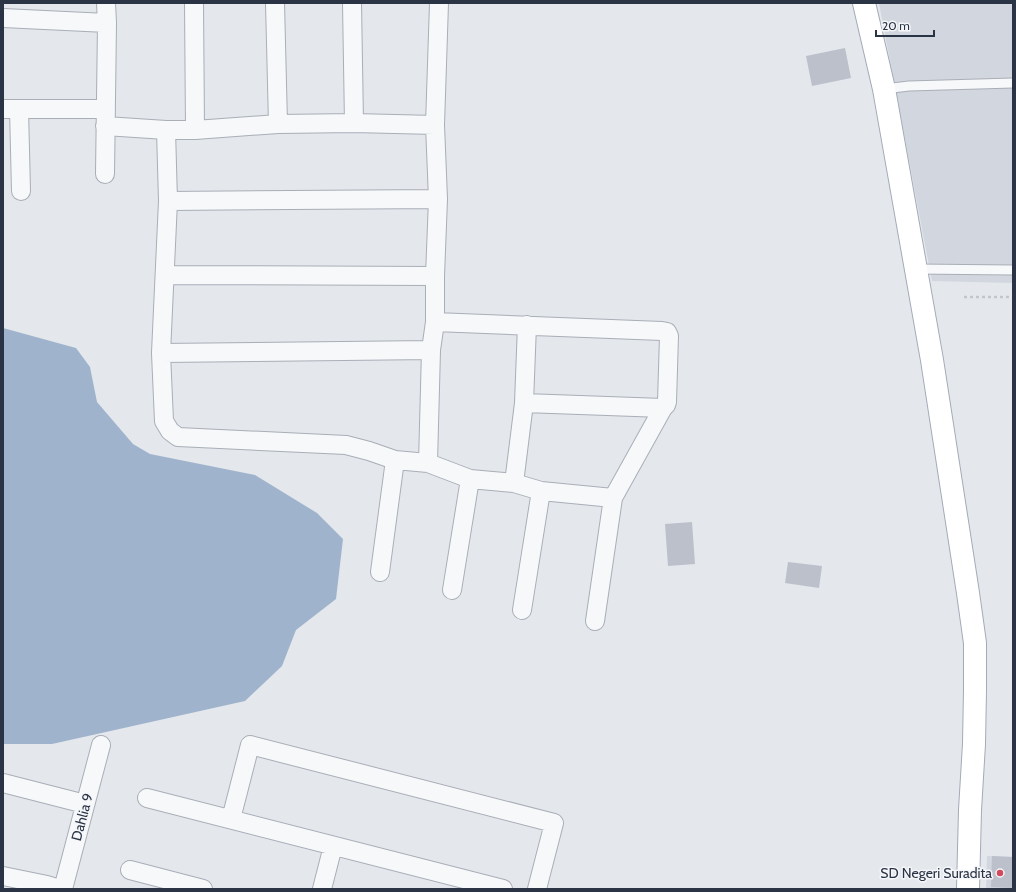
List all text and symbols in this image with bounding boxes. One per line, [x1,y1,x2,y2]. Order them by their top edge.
scale bar [876,12,934,38]
text: 20 m [882,18,910,33]
street label: Dahlia 9 [67,791,97,843]
place label: SD Negeri Suradita [880,864,992,882]
marker: SD Negeri Suradita [995,868,1005,878]

